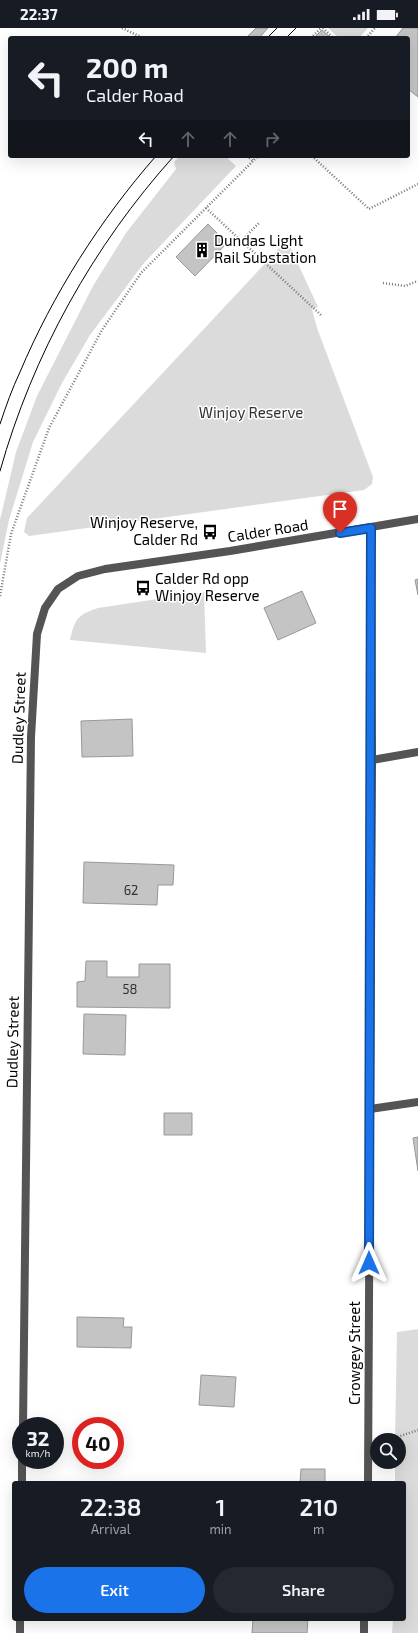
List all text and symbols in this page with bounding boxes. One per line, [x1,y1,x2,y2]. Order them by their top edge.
text: 22:37 [20,5,58,23]
text: 200 m [86,50,168,84]
icon: left [20,52,72,104]
text: Calder Road [86,84,184,106]
icon: left [135,128,157,150]
icon: ahead [177,128,199,150]
icon: ahead [219,128,241,150]
icon: right [261,128,283,150]
place label: Dundas Light Rail Substation [214,231,316,266]
building icon: Dundas Light Rail Substation [193,241,211,259]
park label: Winjoy Reserve [199,403,303,422]
pin [323,492,357,533]
icon: arrive [329,498,351,520]
place label: Winjoy Reserve, Calder Rd [90,513,198,548]
street label: Calder Road [226,515,309,545]
bus stop icon: Winjoy Reserve, Calder Rd [201,523,219,541]
place label: Calder Rd opp Winjoy Reserve [155,569,260,605]
bus stop icon: Calder Rd opp Winjoy Reserve [134,579,152,597]
street label: Dudley Street [7,671,29,764]
house number: 62 [124,882,138,898]
house number: 58 [123,981,137,997]
street label: Dudley Street [2,995,22,1088]
position arrow [348,1242,390,1284]
street label: Crowgey Street [345,1301,363,1405]
speed limit sign: 40 [72,1417,124,1469]
text: 32 [27,1426,49,1450]
map controls [370,1433,406,1469]
button: search [370,1433,406,1469]
text: km/h [26,1447,50,1459]
text: 22:38 [80,1492,142,1521]
text: 1 [216,1492,226,1521]
text: 210 [299,1492,338,1521]
text: Arrival [91,1521,131,1537]
text: min [209,1521,232,1537]
text: m [313,1521,325,1537]
button: Exit [24,1567,205,1613]
button: Share [213,1567,394,1613]

